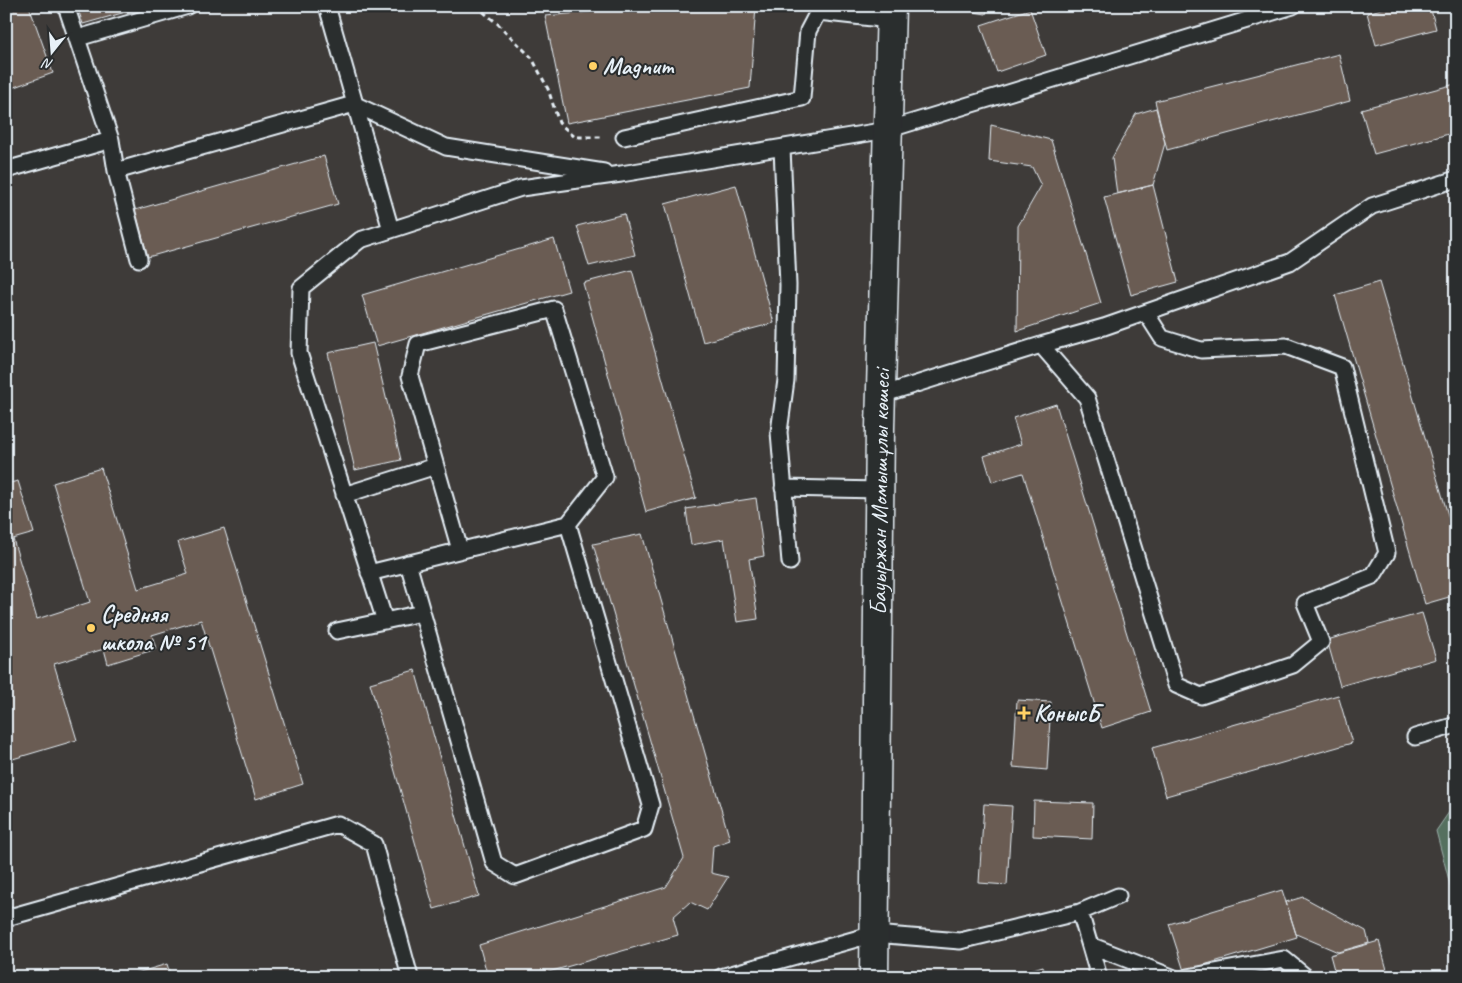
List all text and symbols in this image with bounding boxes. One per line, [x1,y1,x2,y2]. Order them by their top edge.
north arrow [28,28,78,78]
place label: Magnum [603,51,675,81]
text: N [39,54,55,73]
marker: Magnum [587,60,599,72]
street label: Бауыржан Момышұлы көшесі [863,366,897,615]
place label: Средняя школа № 51 [101,599,208,657]
marker: Средняя школа № 51 [85,622,97,634]
place label: КонысБ [1034,698,1104,728]
marker: КонысБ [1018,707,1030,719]

